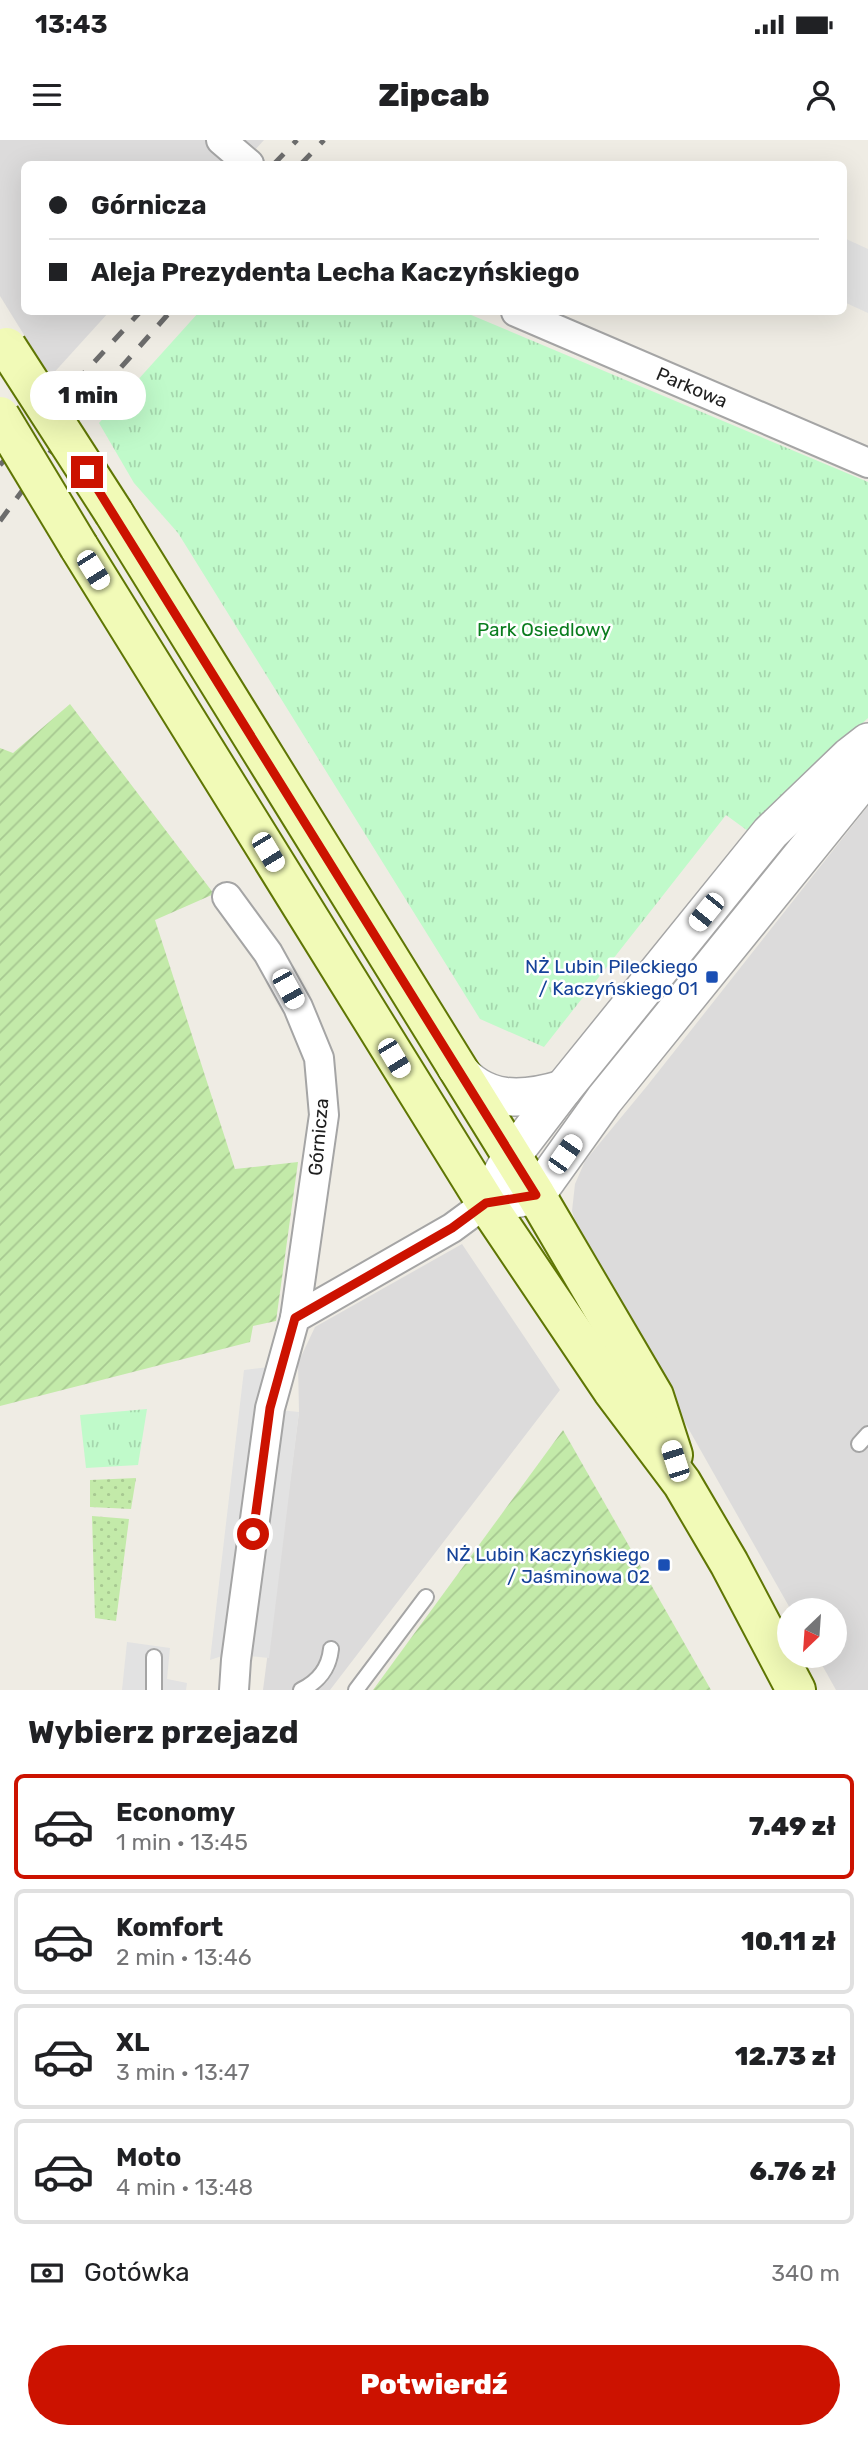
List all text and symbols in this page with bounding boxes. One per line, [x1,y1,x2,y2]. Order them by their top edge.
text: 13:43 [35,9,108,40]
icon: menu [28,76,66,114]
text: Zipcab [378,76,490,114]
icon: person [802,76,840,114]
text: Górnicza [91,190,207,221]
text: Aleja Prezydenta Lecha Kaczyńskiego [91,257,580,288]
street label: Parkowa [653,362,731,413]
callout: 1 min [29,370,145,420]
text: 1 min [58,381,118,409]
route end [71,456,103,488]
car [73,547,114,593]
park label: Park Osiedlowy [477,618,611,641]
car [249,829,288,875]
car [685,889,728,935]
place label: NŻ Lubin Pileckiego / Kaczyńskiego 01 [525,955,698,1000]
car [269,966,308,1012]
marker: NŻ Lubin Pileckiego / Kaczyńskiego 01 [704,969,720,985]
car [375,1035,414,1081]
street label: Górnicza [304,1097,333,1177]
car [545,1131,586,1177]
car [659,1438,692,1484]
route start [237,1518,269,1550]
place label: NŻ Lubin Kaczyńskiego / Jaśminowa 02 [446,1543,650,1588]
marker: NŻ Lubin Kaczyńskiego / Jaśminowa 02 [656,1557,672,1573]
north arrow [777,1598,847,1668]
map controls [777,1598,847,1668]
text: Wybierz przejazd [28,1713,299,1751]
icon: car [32,1795,95,1858]
text: Economy [116,1797,235,1828]
text: 7.49 zł [749,1811,836,1842]
text: 1 min · 13:45 [116,1828,248,1856]
icon: car [32,1910,95,1973]
text: Komfort [116,1912,223,1943]
text: 10.11 zł [741,1926,836,1957]
text: 2 min · 13:46 [116,1943,252,1971]
icon: car [32,2025,95,2088]
text: XL [116,2027,149,2058]
text: 12.73 zł [735,2041,836,2072]
text: 3 min · 13:47 [116,2058,250,2086]
icon: car [32,2140,95,2203]
text: Moto [116,2142,181,2173]
text: 6.76 zł [750,2156,836,2187]
text: 4 min · 13:48 [116,2173,253,2201]
icon: cash [28,2254,66,2292]
text: Gotówka [84,2257,190,2288]
text: 340 m [771,2259,840,2287]
button: Potwierdź [28,2345,840,2425]

